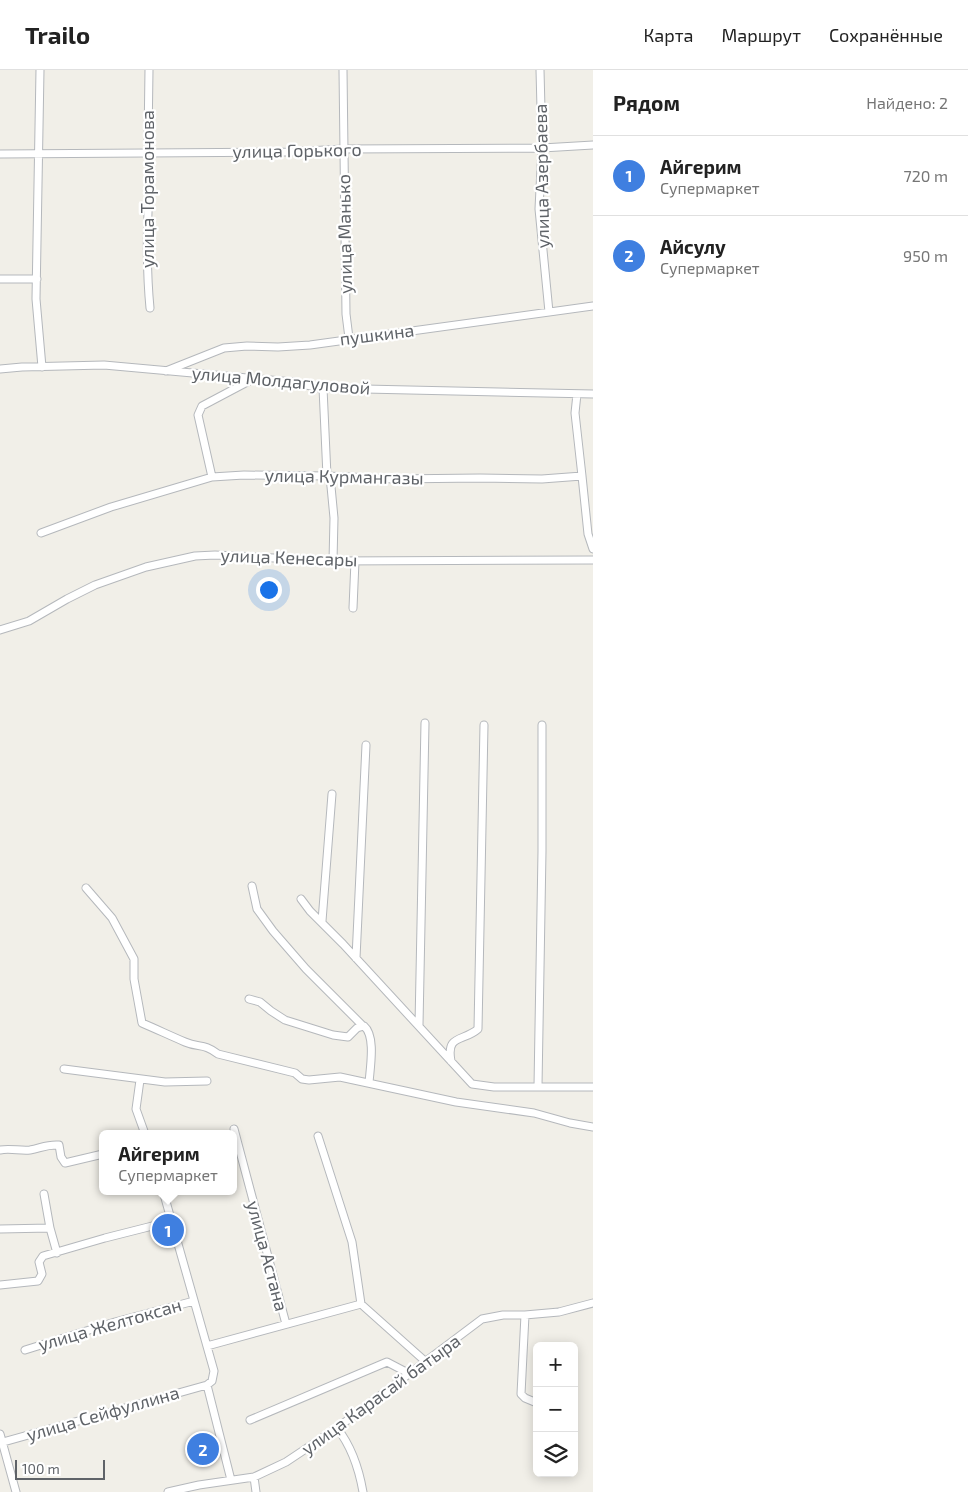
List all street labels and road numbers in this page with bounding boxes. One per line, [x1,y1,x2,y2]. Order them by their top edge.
street label: улица Азербаева [529,104,553,248]
street label: улица Торамонова [136,110,158,268]
street label: улица Горького [232,138,362,162]
street label: улица Манько [332,174,356,294]
street label: пушкина [338,319,415,349]
street label: улица Молдагуловой [191,361,371,399]
street label: улица Курмангазы [264,464,424,488]
street label: улица Кенесары [220,544,358,570]
street label: улица Астана [243,1198,293,1313]
street label: улица Желтоксан [35,1293,184,1355]
street label: улица Карасай батыра [297,1329,464,1459]
street label: улица Сейфуллина [24,1381,182,1445]

